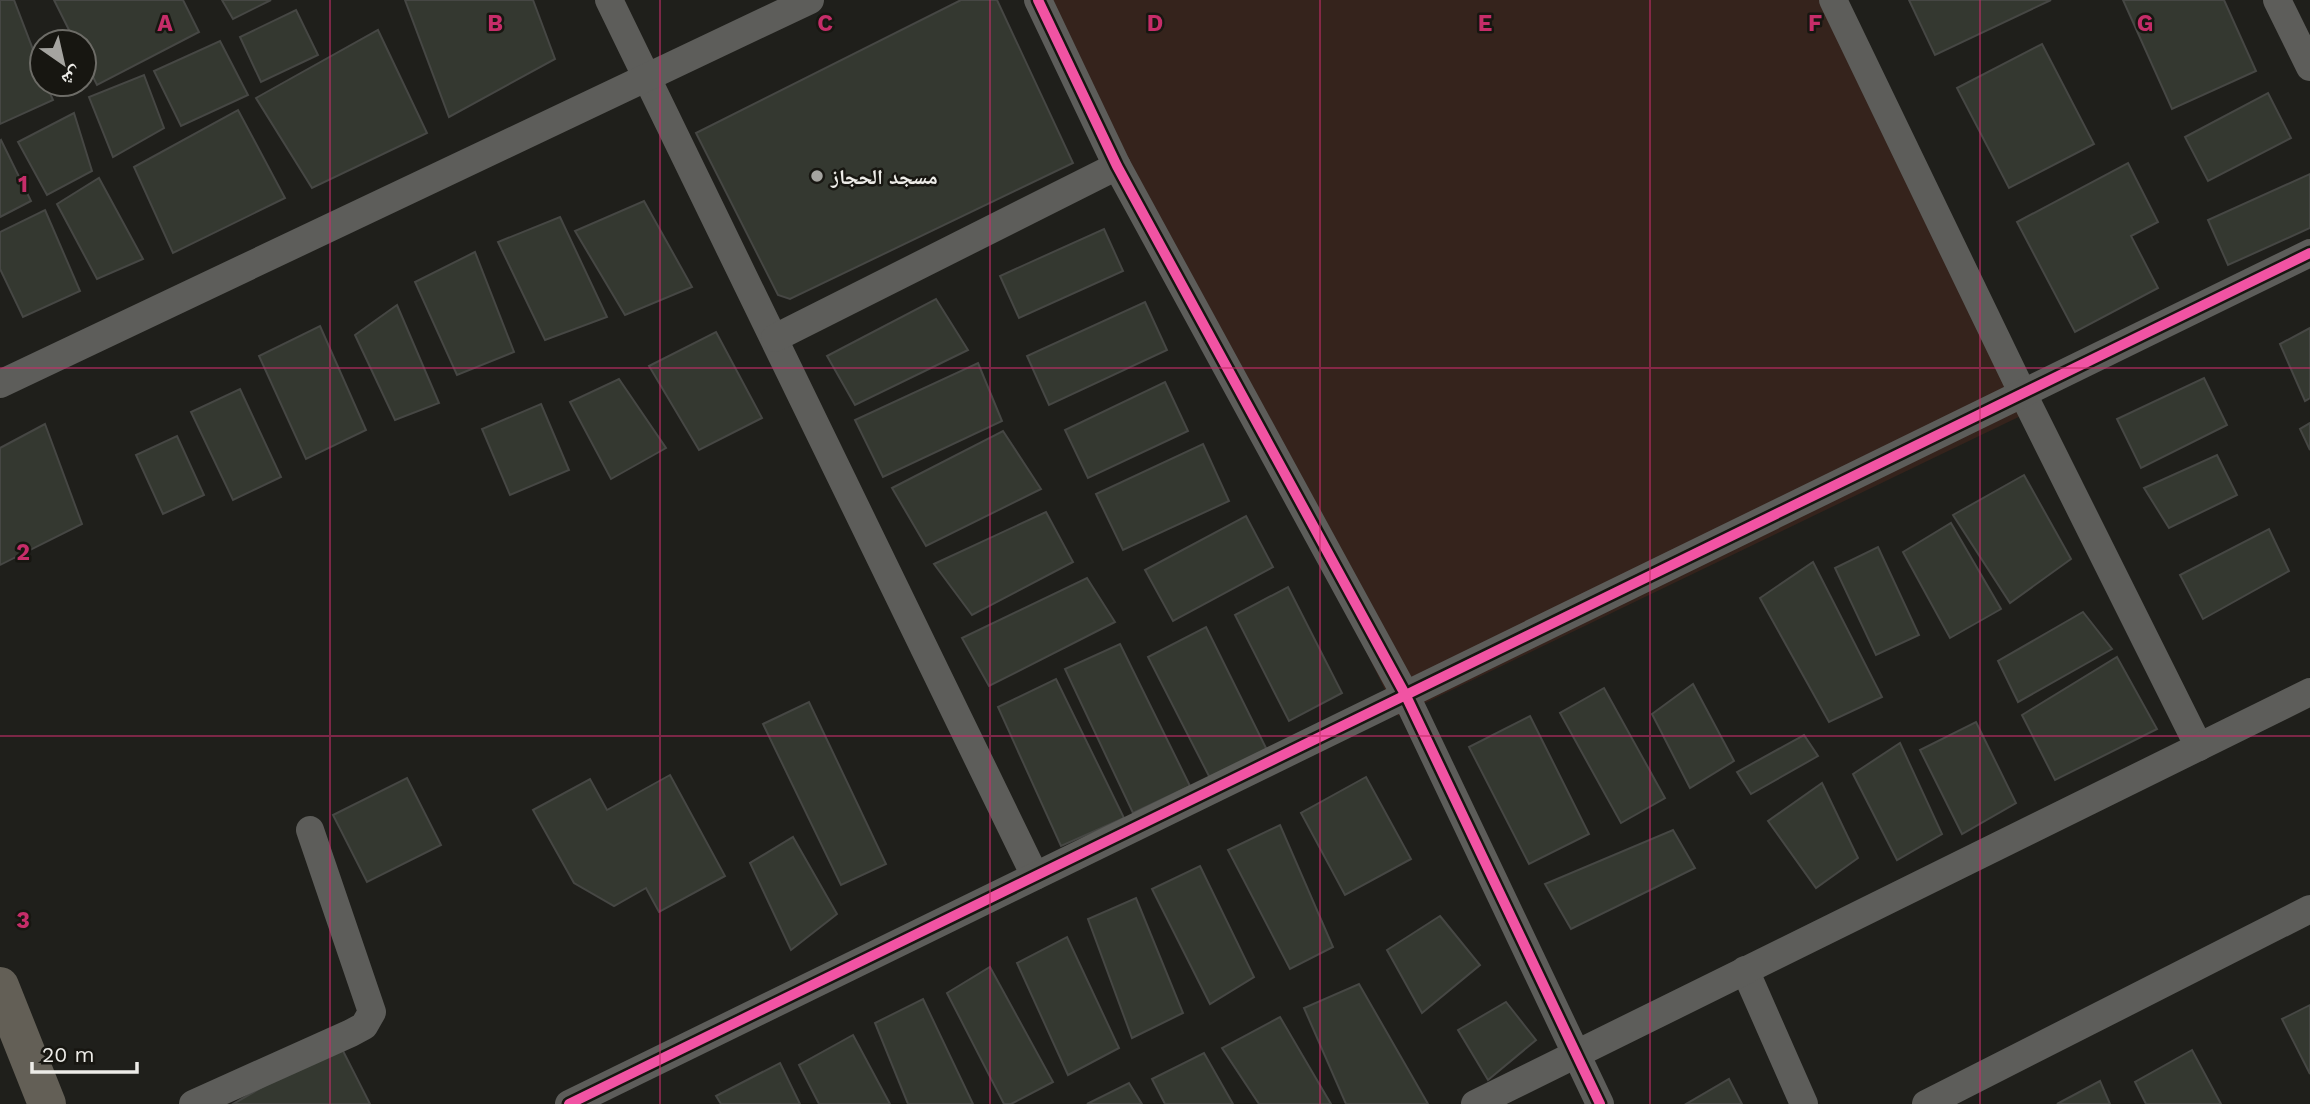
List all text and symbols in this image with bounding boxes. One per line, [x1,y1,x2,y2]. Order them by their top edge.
text: A [157,10,173,37]
text: B [487,10,503,37]
text: C [817,10,833,37]
text: D [1147,10,1163,37]
text: E [1478,10,1492,37]
text: F [1808,10,1822,37]
text: G [2137,10,2153,37]
north arrow [28,28,98,98]
text: ش [57,62,87,92]
place label: مسجد الحجاز [830,164,938,189]
marker: مسجد الحجاز [809,168,825,184]
text: 1 [18,171,28,198]
text: 2 [16,539,30,566]
text: 3 [16,907,30,934]
scale bar [32,1030,136,1074]
text: 20 m [42,1042,94,1067]

